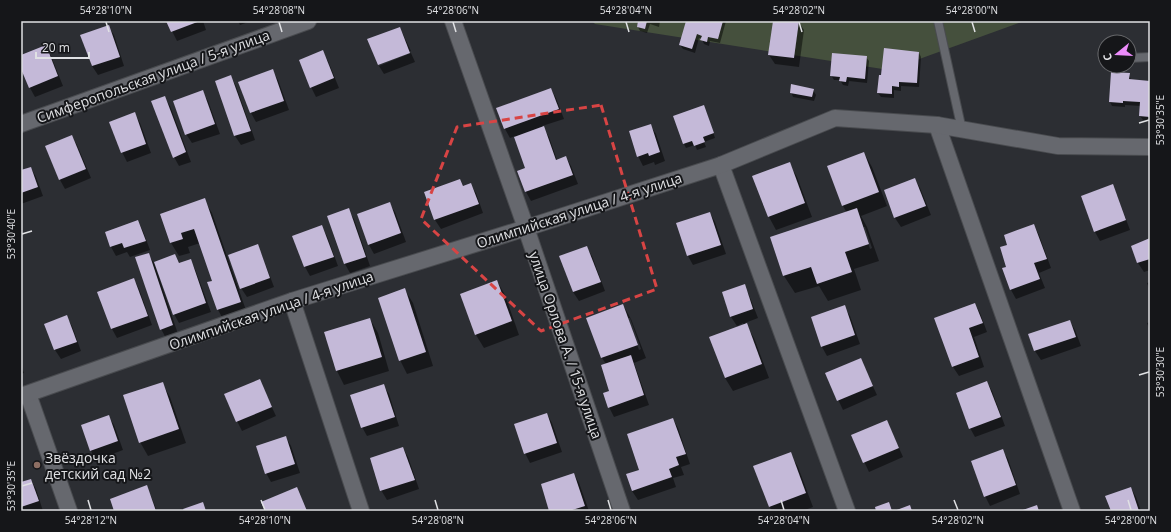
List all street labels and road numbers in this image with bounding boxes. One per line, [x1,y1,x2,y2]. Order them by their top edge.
street label: Симферопольская улица / 5-я улица [34,25,272,127]
street label: Олимпийская улица / 4-я улица [474,168,684,252]
street label: улица Орлова А. / 15-я улица [525,249,607,441]
street label: Олимпийская улица / 4-я улица [166,266,376,354]

